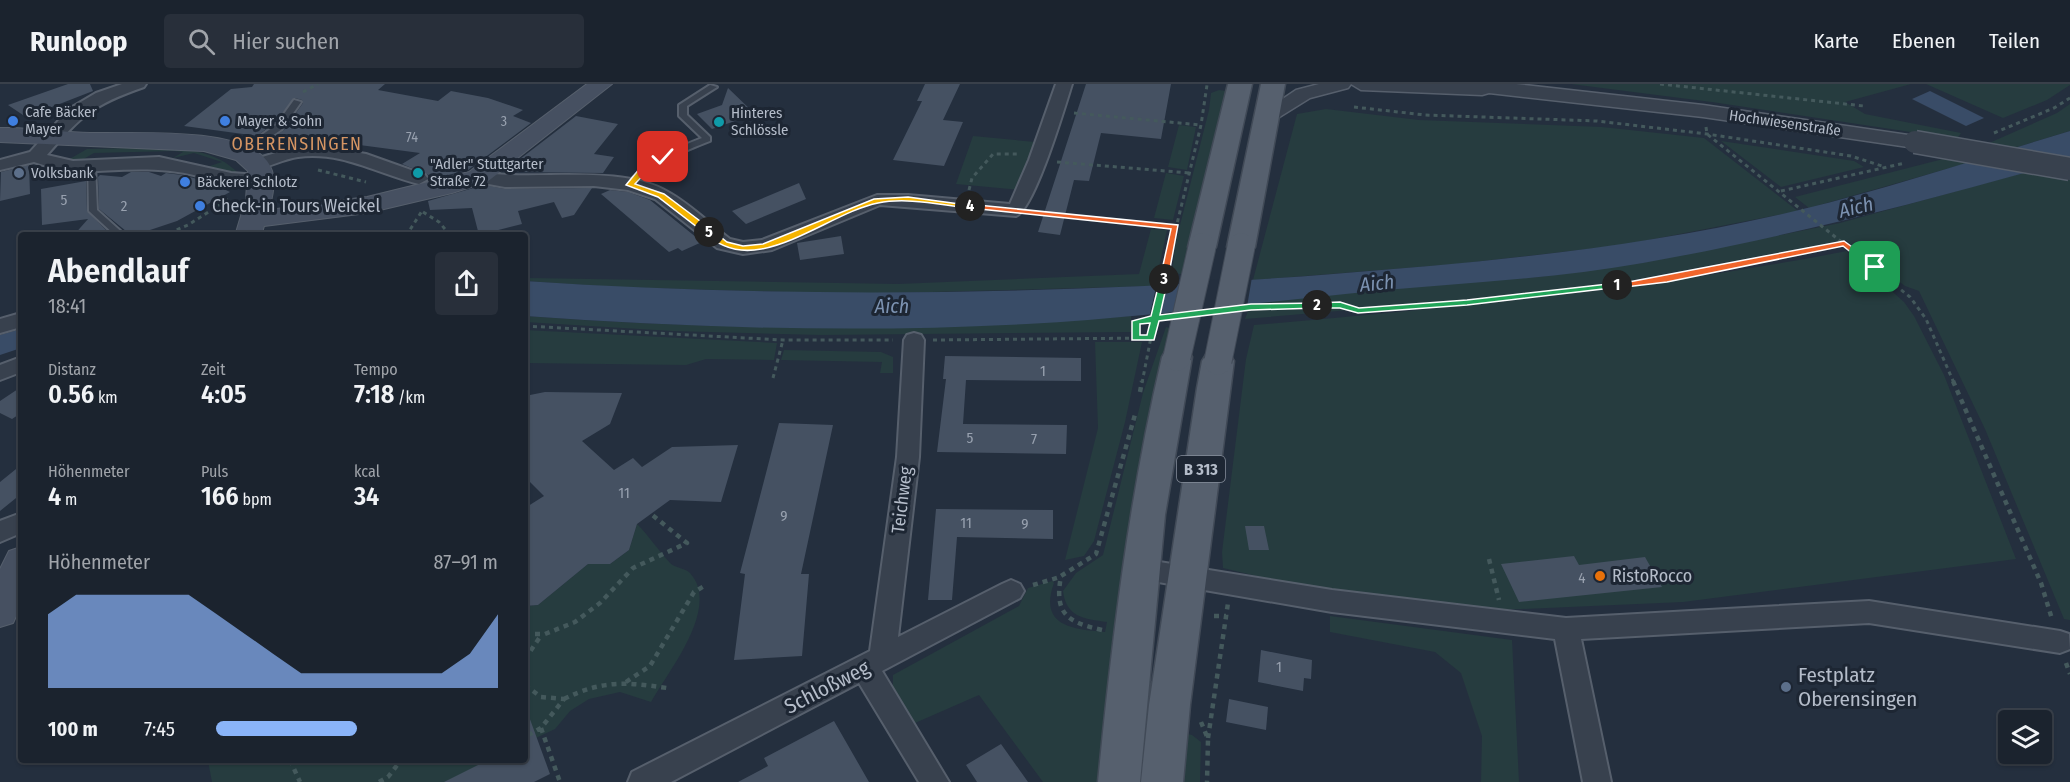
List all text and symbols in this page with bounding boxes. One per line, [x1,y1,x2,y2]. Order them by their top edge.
search box [164,14,584,68]
text: Runloop [30,25,128,58]
icon: search [185,25,218,58]
text: Hier suchen [233,28,340,55]
text: Karte [1813,28,1859,54]
text: Ebenen [1892,28,1956,54]
text: Teilen [1989,28,2040,54]
place label: Cafe Bäcker Mayer [25,103,97,138]
place label: Hinteres Schlössle [731,104,789,139]
street label: Hochwiesenstraße [1728,106,1842,140]
place label: Mayer & Sohn [237,112,322,130]
house number: 3 [501,113,507,130]
marker: Cafe Bäcker Mayer [6,114,20,128]
marker: Mayer & Sohn [218,114,232,128]
marker: Hinteres Schlössle [712,115,726,129]
house number: 74 [406,129,418,146]
pin [637,131,688,182]
district label: OBERENSINGEN [231,133,363,155]
icon: check [646,140,679,173]
place label: "Adler" Stuttgarter Straße 72 [430,155,544,190]
place label: Volksbank [31,164,94,182]
marker: Volksbank [12,166,26,180]
marker: "Adler" Stuttgarter Straße 72 [411,166,425,180]
place label: Bäckerei Schlotz [197,173,297,191]
marker: Bäckerei Schlotz [178,175,192,189]
house number: 5 [61,191,68,209]
pin: 4 [955,191,985,221]
water label: Aich [1836,191,1875,223]
place label: Check-in Tours Weickel [212,195,380,217]
text: 4 [966,196,974,215]
house number: 2 [121,197,128,215]
marker: Check-in Tours Weickel [193,199,207,213]
pin: 5 [694,217,724,247]
text: 5 [705,222,713,241]
pin [1849,241,1900,292]
icon: arrive [1858,250,1891,283]
text: Abendlauf [48,251,188,291]
button: share [435,252,498,315]
pin: 3 [1149,264,1179,294]
text: 3 [1160,269,1168,288]
water label: Aich [1358,269,1395,297]
pin: 1 [1602,270,1632,300]
text: 1 [1614,275,1620,294]
pin: 2 [1302,290,1332,320]
text: 18:41 [48,294,86,318]
water label: Aich [874,294,909,318]
text: 2 [1313,295,1321,314]
text: Distanz [48,360,96,379]
text: Zeit [201,360,225,379]
text: Tempo [354,360,398,379]
house number: 1 [1040,362,1046,380]
text: 0.56 [48,379,94,410]
text: 4:05 [201,379,247,410]
text: 7:18 [354,379,394,410]
text: km [94,388,118,407]
text: /km [394,388,425,407]
house number: 5 [967,429,974,447]
house number: 7 [1031,430,1037,448]
road number: B 313 [1177,456,1225,482]
text: Höhenmeter [48,462,130,481]
text: Puls [201,462,228,481]
text: kcal [354,462,380,481]
street label: Teichweg [887,465,917,535]
text: 4 [48,481,61,512]
text: 166 [201,481,239,512]
text: 34 [354,481,379,512]
house number: 11 [618,484,630,502]
text: m [61,490,77,509]
text: bpm [239,490,272,509]
house number: 9 [780,507,788,525]
house number: 11 [960,514,972,532]
house number: 9 [1021,515,1029,533]
text: Höhenmeter [48,550,150,574]
text: 87–91 m [434,550,498,574]
place label: RistoRocco [1612,565,1692,587]
house number: 4 [1578,569,1586,587]
marker: RistoRocco [1593,569,1607,583]
street label: Schloßweg [780,654,874,720]
house number: 1 [1276,658,1282,676]
place label: Festplatz Oberensingen [1798,662,1917,712]
marker: Festplatz Oberensingen [1779,680,1793,694]
map controls [1998,710,2052,764]
button: layers [1998,710,2052,764]
text: 100 m [48,717,98,741]
text: 7:45 [144,717,175,741]

